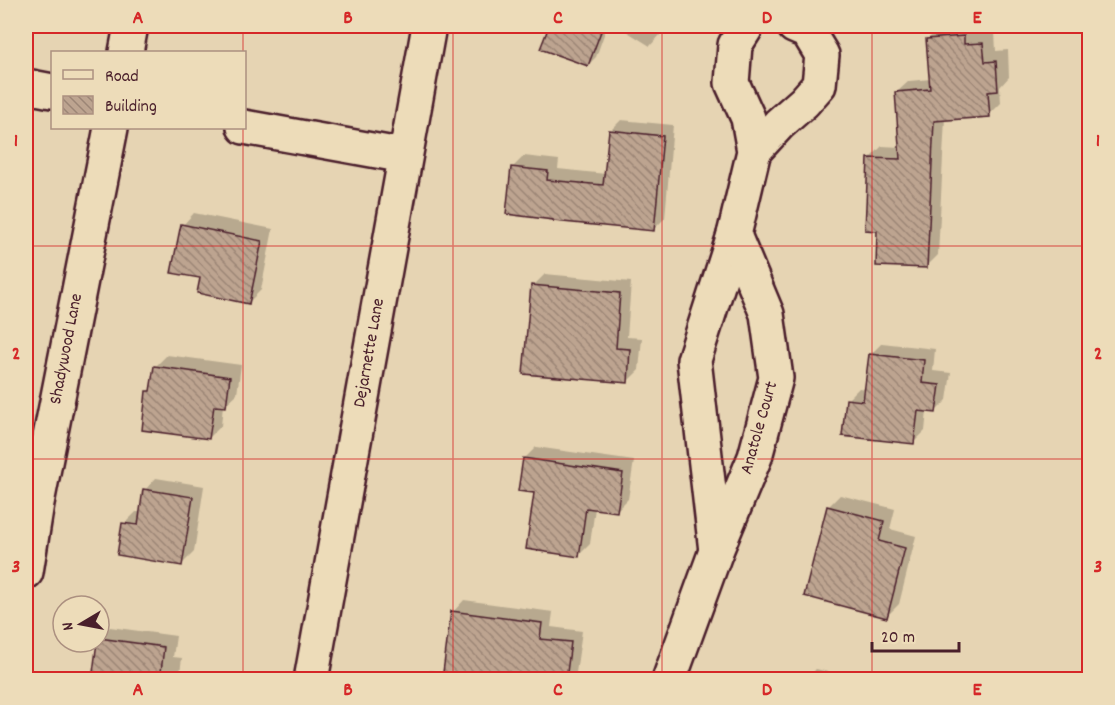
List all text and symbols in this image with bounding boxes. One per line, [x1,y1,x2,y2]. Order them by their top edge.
text: A [133,5,144,33]
text: B [343,5,353,33]
text: C [553,5,563,33]
text: D [762,5,773,33]
text: E [972,5,982,33]
legend [51,51,246,129]
text: Road [105,65,139,90]
text: Building [105,95,157,120]
text: 1 [14,128,18,156]
text: 1 [1096,128,1100,156]
street label: Shadywood Lane [44,291,90,407]
street label: Dejarnette Lane [348,296,392,410]
text: 2 [12,341,20,369]
text: 2 [1094,341,1102,369]
street label: Anatole Court [735,378,785,477]
text: 3 [12,554,20,582]
text: 3 [1094,554,1102,582]
north arrow [51,594,111,654]
scale bar [872,615,959,653]
text: N [57,620,81,632]
text: 20 m [881,626,915,651]
text: A [133,677,144,705]
text: B [343,677,353,705]
text: C [553,677,563,705]
text: D [762,677,773,705]
text: E [972,677,982,705]

